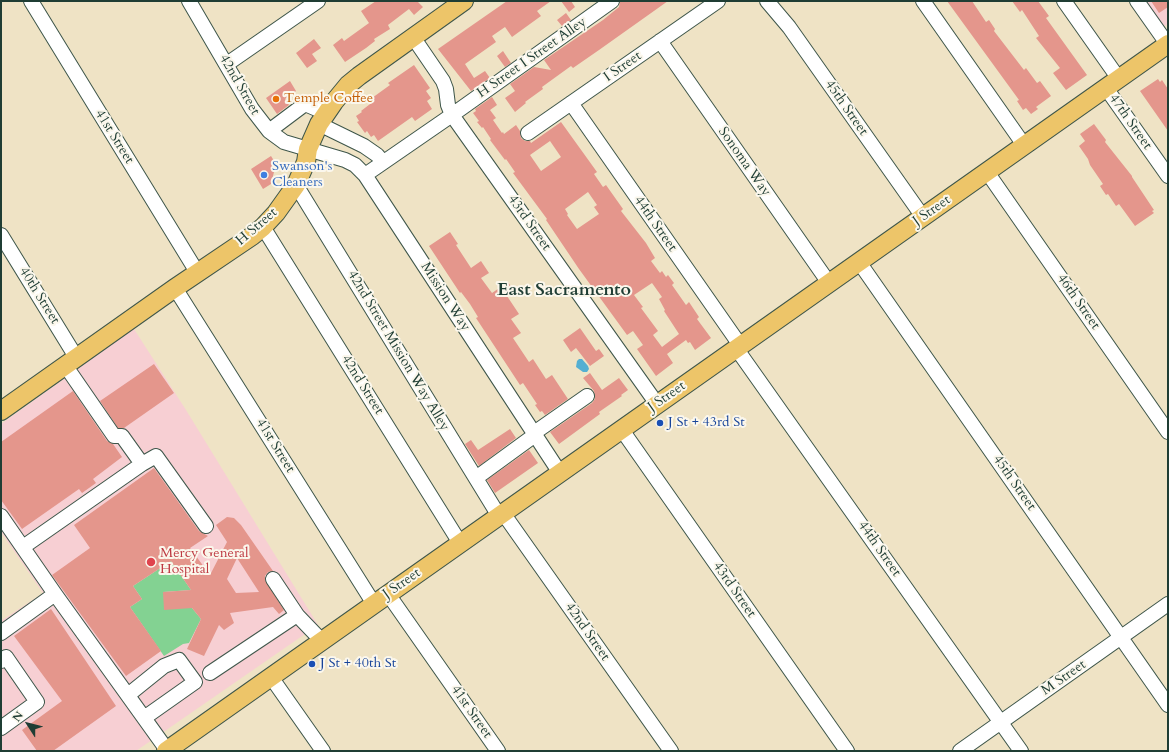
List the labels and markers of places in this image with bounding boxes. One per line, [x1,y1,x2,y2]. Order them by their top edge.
place label: Temple Coffee [284,91,373,107]
marker: Temple Coffee [271,94,281,104]
place label: Swanson's Cleaners [272,159,332,192]
marker: Swanson's Cleaners [259,170,269,180]
place label: J St + 43rd St [668,415,745,431]
marker: J St + 43rd St [655,418,665,428]
place label: Mercy General Hospital [160,546,249,578]
marker: Mercy General Hospital [145,556,157,568]
place label: J St + 40th St [320,656,396,672]
marker: J St + 40th St [307,659,317,669]

